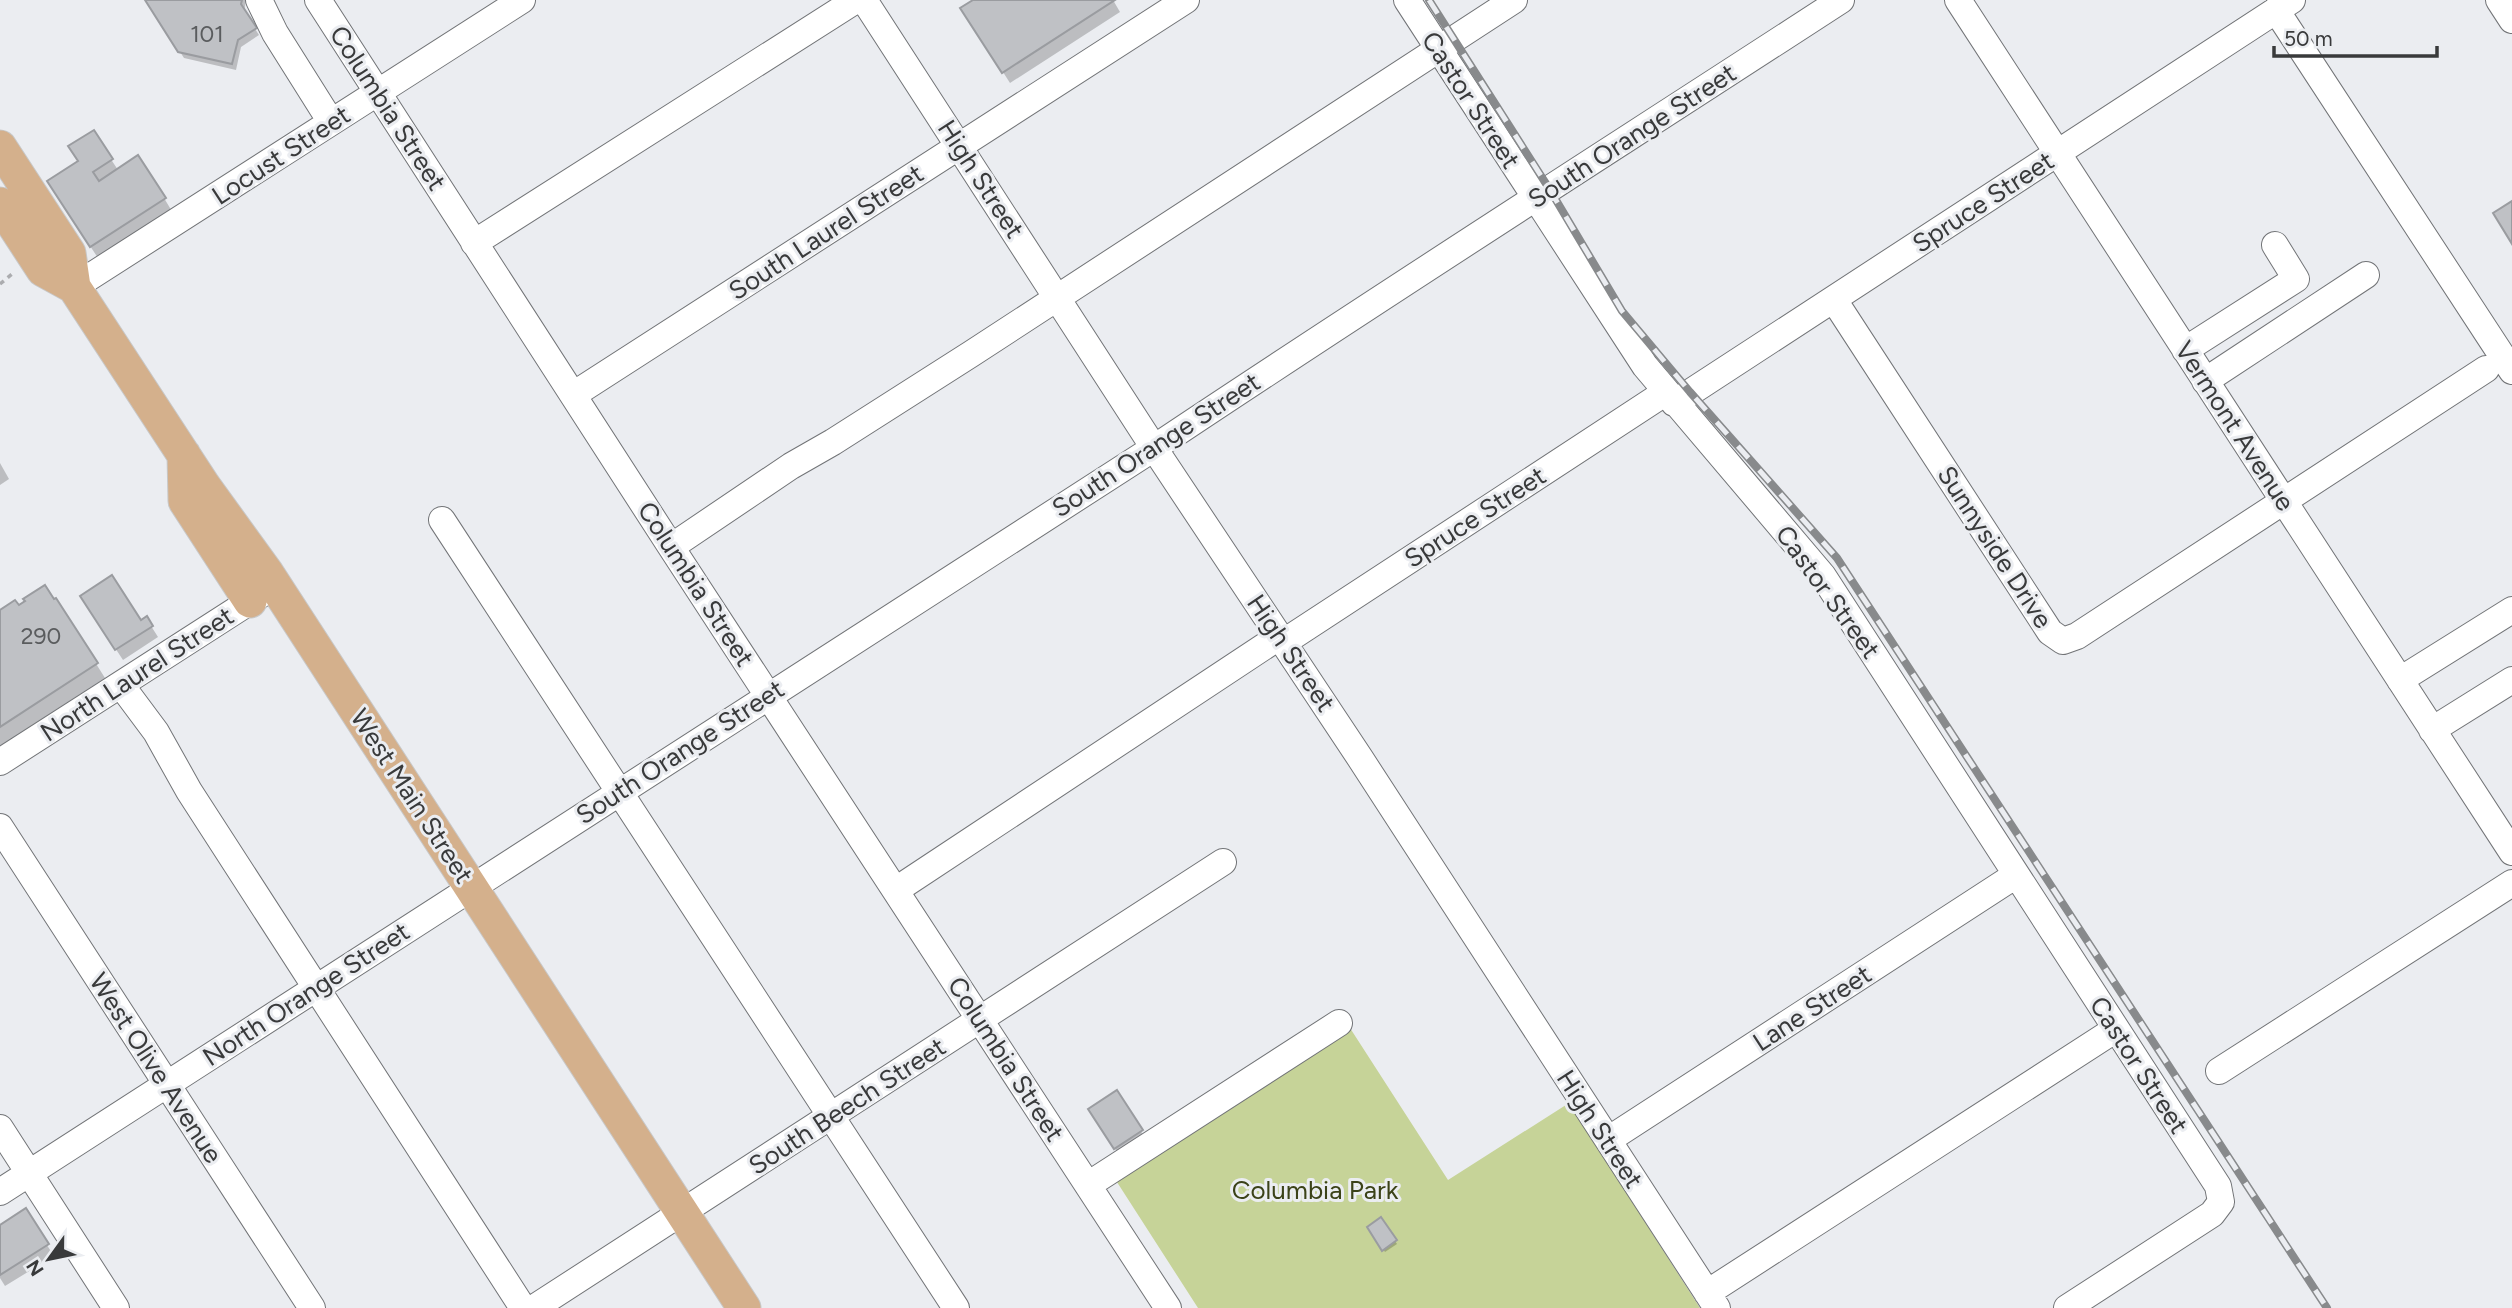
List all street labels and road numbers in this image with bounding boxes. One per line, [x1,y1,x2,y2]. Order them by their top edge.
street label: Columbia Street [323,20,453,196]
street label: Castor Street [1415,25,1527,175]
street label: South Orange Street [1522,57,1742,215]
street label: Locust Street [206,98,356,212]
street label: High Street [931,114,1031,244]
street label: Spruce Street [1906,144,2060,260]
street label: South Laurel Street [723,157,929,307]
street label: Vermont Avenue [2168,335,2302,517]
street label: South Orange Street [1046,366,1266,524]
street label: Spruce Street [1398,459,1552,575]
street label: Sunnyside Drive [1931,460,2059,634]
street label: Columbia Street [631,496,761,672]
street label: Castor Street [1769,519,1887,665]
street label: High Street [1240,588,1342,718]
street label: North Laurel Street [34,599,240,748]
street label: South Orange Street [570,673,790,831]
street label: West Main Street [344,703,480,889]
street label: North Orange Street [197,915,416,1073]
street label: Lane Street [1747,958,1877,1058]
street label: West Olive Avenue [83,967,229,1169]
street label: Columbia Street [941,971,1071,1147]
street label: Castor Street [2083,990,2195,1140]
street label: South Beech Street [743,1030,952,1182]
street label: High Street [1550,1064,1650,1194]

